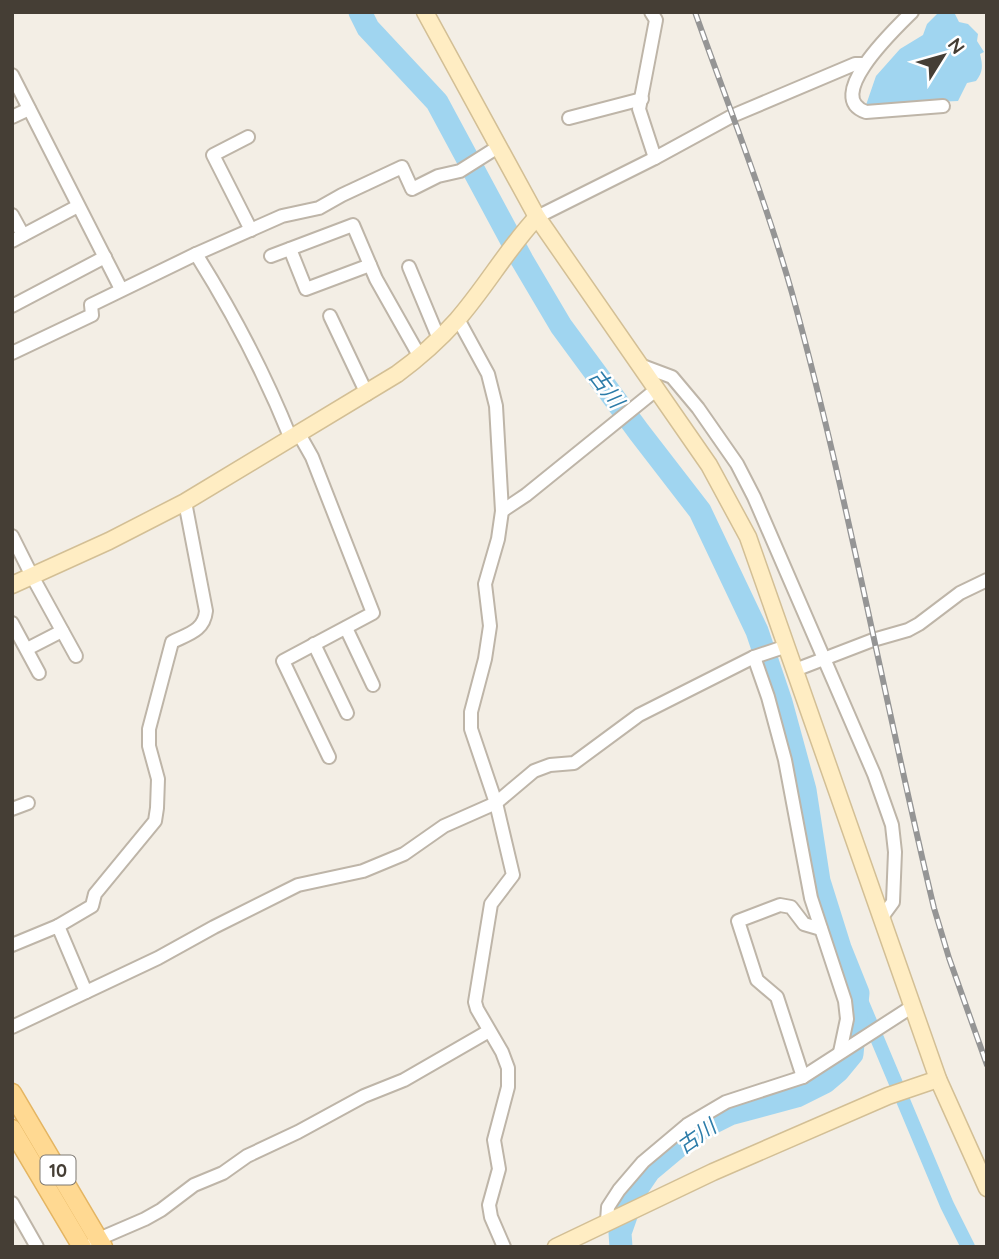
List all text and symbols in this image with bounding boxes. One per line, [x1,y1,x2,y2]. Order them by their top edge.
north arrow [908,21,978,91]
text: N [943,33,970,59]
water label: 古川 [584,363,631,414]
water label: 古川 [671,1112,722,1159]
road number: 10 [41,1156,76,1184]

